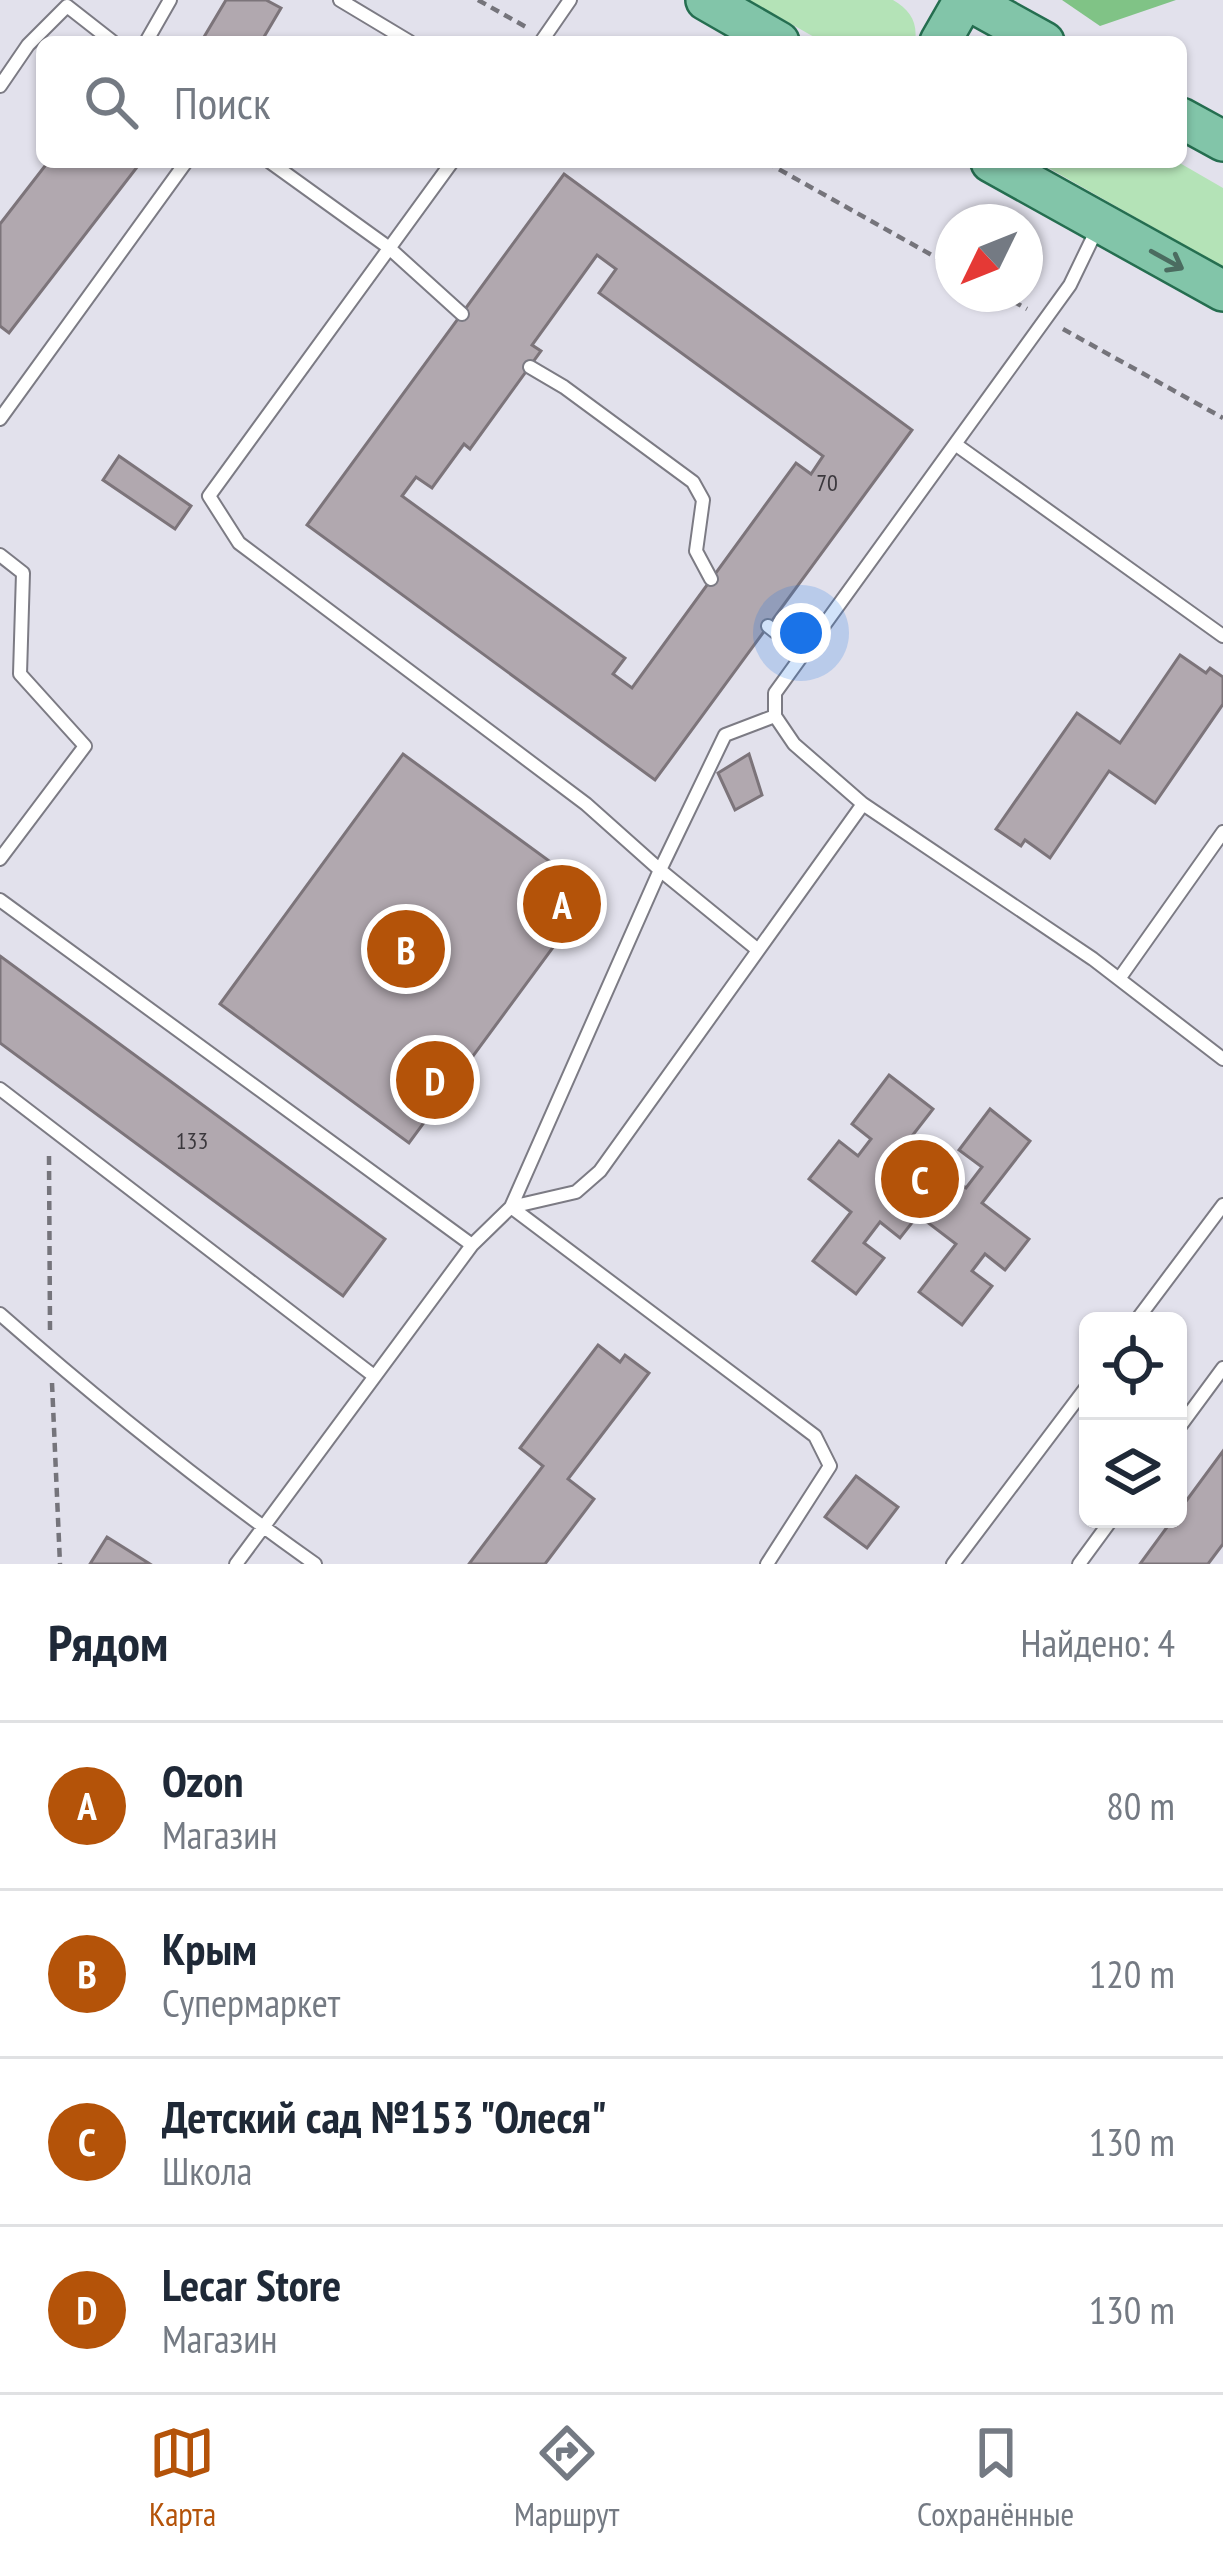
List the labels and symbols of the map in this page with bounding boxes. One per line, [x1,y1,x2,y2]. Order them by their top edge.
north arrow [935,204,1043,312]
one-way arrow [1148,248,1183,272]
house number: 70 [816,467,838,498]
your location [771,603,831,663]
pin: A [523,859,601,949]
pin: B [367,904,445,994]
pin: D [396,1035,474,1125]
house number: 133 [176,1125,208,1156]
pin: C [881,1134,959,1224]

